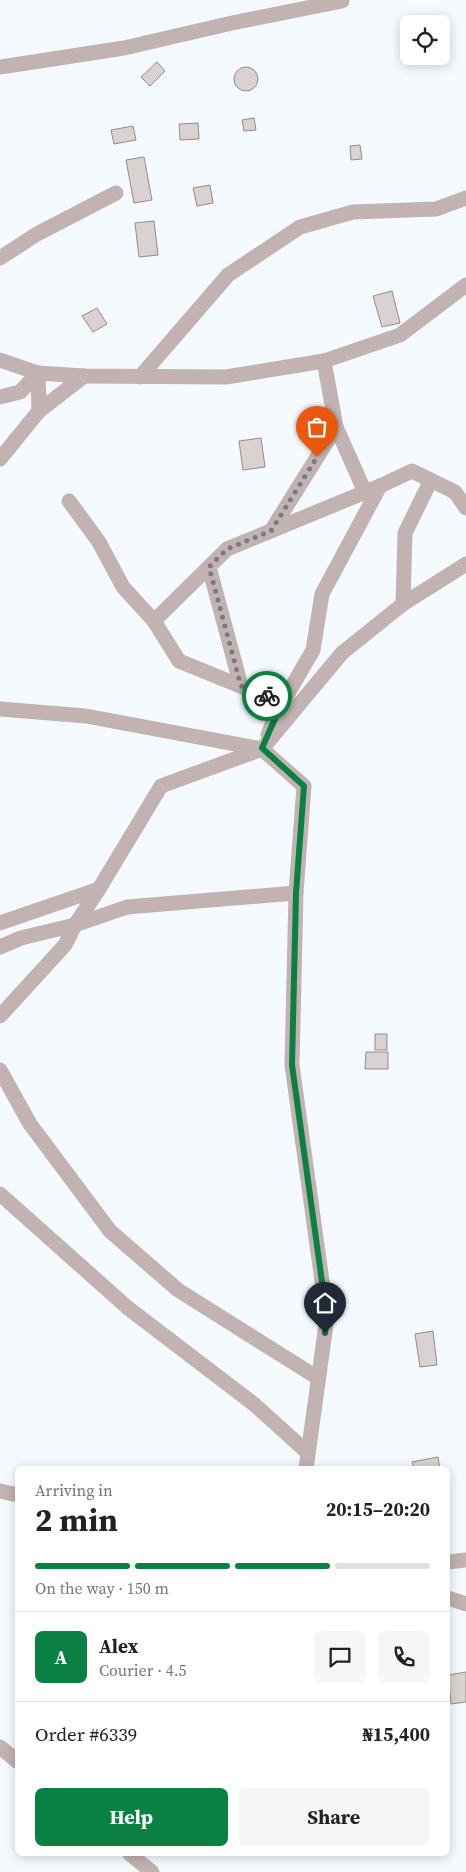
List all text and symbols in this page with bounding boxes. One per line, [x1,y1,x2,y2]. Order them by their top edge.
map controls [400,15,450,65]
button: locate [400,15,450,65]
pin [296,406,338,457]
icon: bag [303,413,331,441]
courier [242,671,292,721]
icon: bike [253,682,281,710]
pin [304,1282,346,1333]
icon: home [311,1289,339,1317]
text: Arriving in [35,1479,113,1501]
text: 20:15–20:20 [326,1496,430,1522]
text: 2 min [35,1498,118,1542]
text: On the way · 150 m [35,1577,169,1599]
button: chat [314,1631,366,1683]
button: phone [378,1631,430,1683]
text: Alex [99,1633,138,1659]
text: A [55,1644,67,1670]
text: Courier · 4.5 [99,1659,187,1681]
text: Order #6339 [35,1721,137,1747]
text: ₦15,400 [363,1721,430,1747]
button: Help [35,1788,228,1846]
button: Share [238,1788,430,1846]

